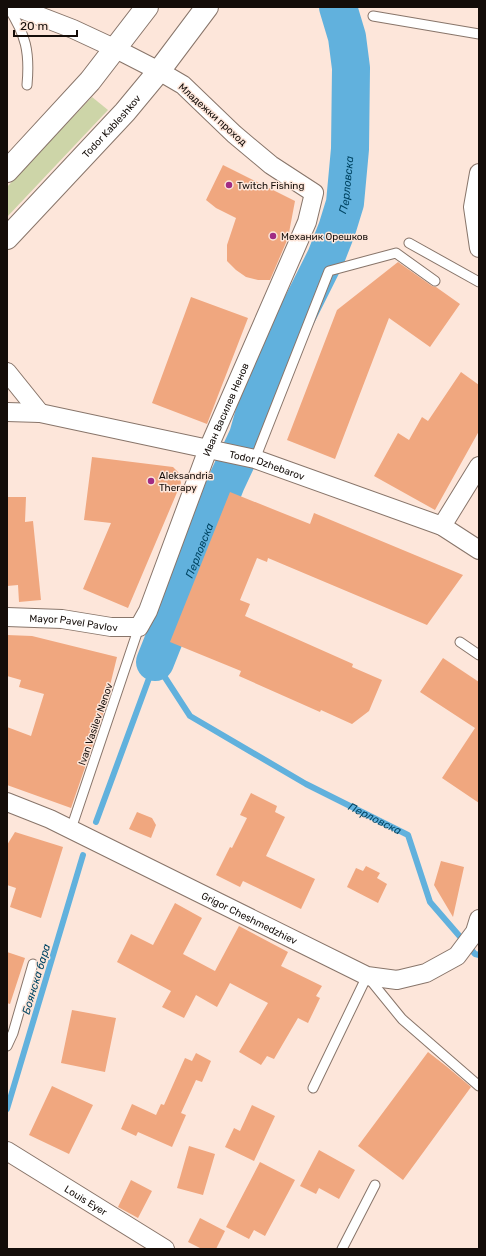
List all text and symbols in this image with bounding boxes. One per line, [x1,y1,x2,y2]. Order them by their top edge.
scale bar [14,12,77,38]
text: 20 m [20,19,48,33]
street label: Младежки проход [176,81,249,148]
street label: Todor Kableshkov [80,92,144,161]
water label: Перловска [336,155,356,215]
marker: Twitch Fishing [224,180,234,190]
place label: Twitch Fishing [237,180,304,192]
marker: Механик Орешков [268,231,278,241]
place label: Механик Орешков [281,231,368,243]
street label: Иван Василев Ненов [201,361,252,458]
street label: Todor Dzhebarov [228,449,306,483]
place label: Aleksandria Therapy [159,470,213,494]
marker: Aleksandria Therapy [146,476,156,486]
water label: Перловска [183,521,217,580]
street label: Mayor Pavel Pavlov [29,613,118,634]
street label: Ivan Vasilev Nenov [76,681,116,767]
water label: Перловска [346,800,404,838]
street label: Grigor Cheshmedzhiev [199,890,299,948]
water label: Боянска бара [20,942,54,1016]
street label: Louis Eyer [62,1183,109,1219]

